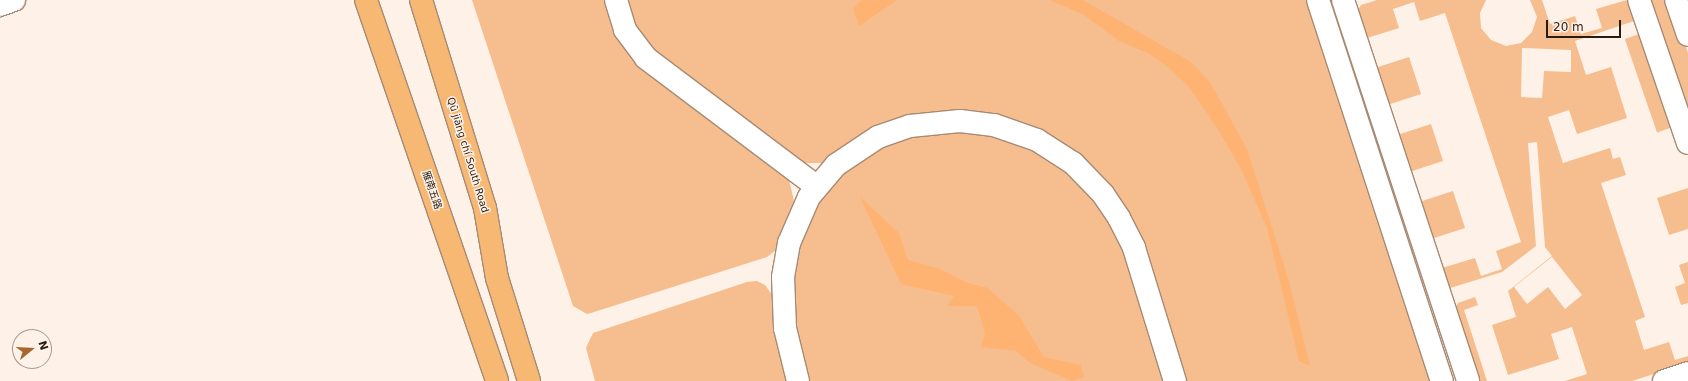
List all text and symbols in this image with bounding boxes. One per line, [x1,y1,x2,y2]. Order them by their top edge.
scale bar [1548,12,1623,38]
text: 20 m [1553,20,1584,34]
street label: Qū jiāng chí South Road [445,96,491,214]
street label: 雁南五路 [420,169,444,211]
north arrow [12,329,52,369]
text: N [35,339,51,352]

